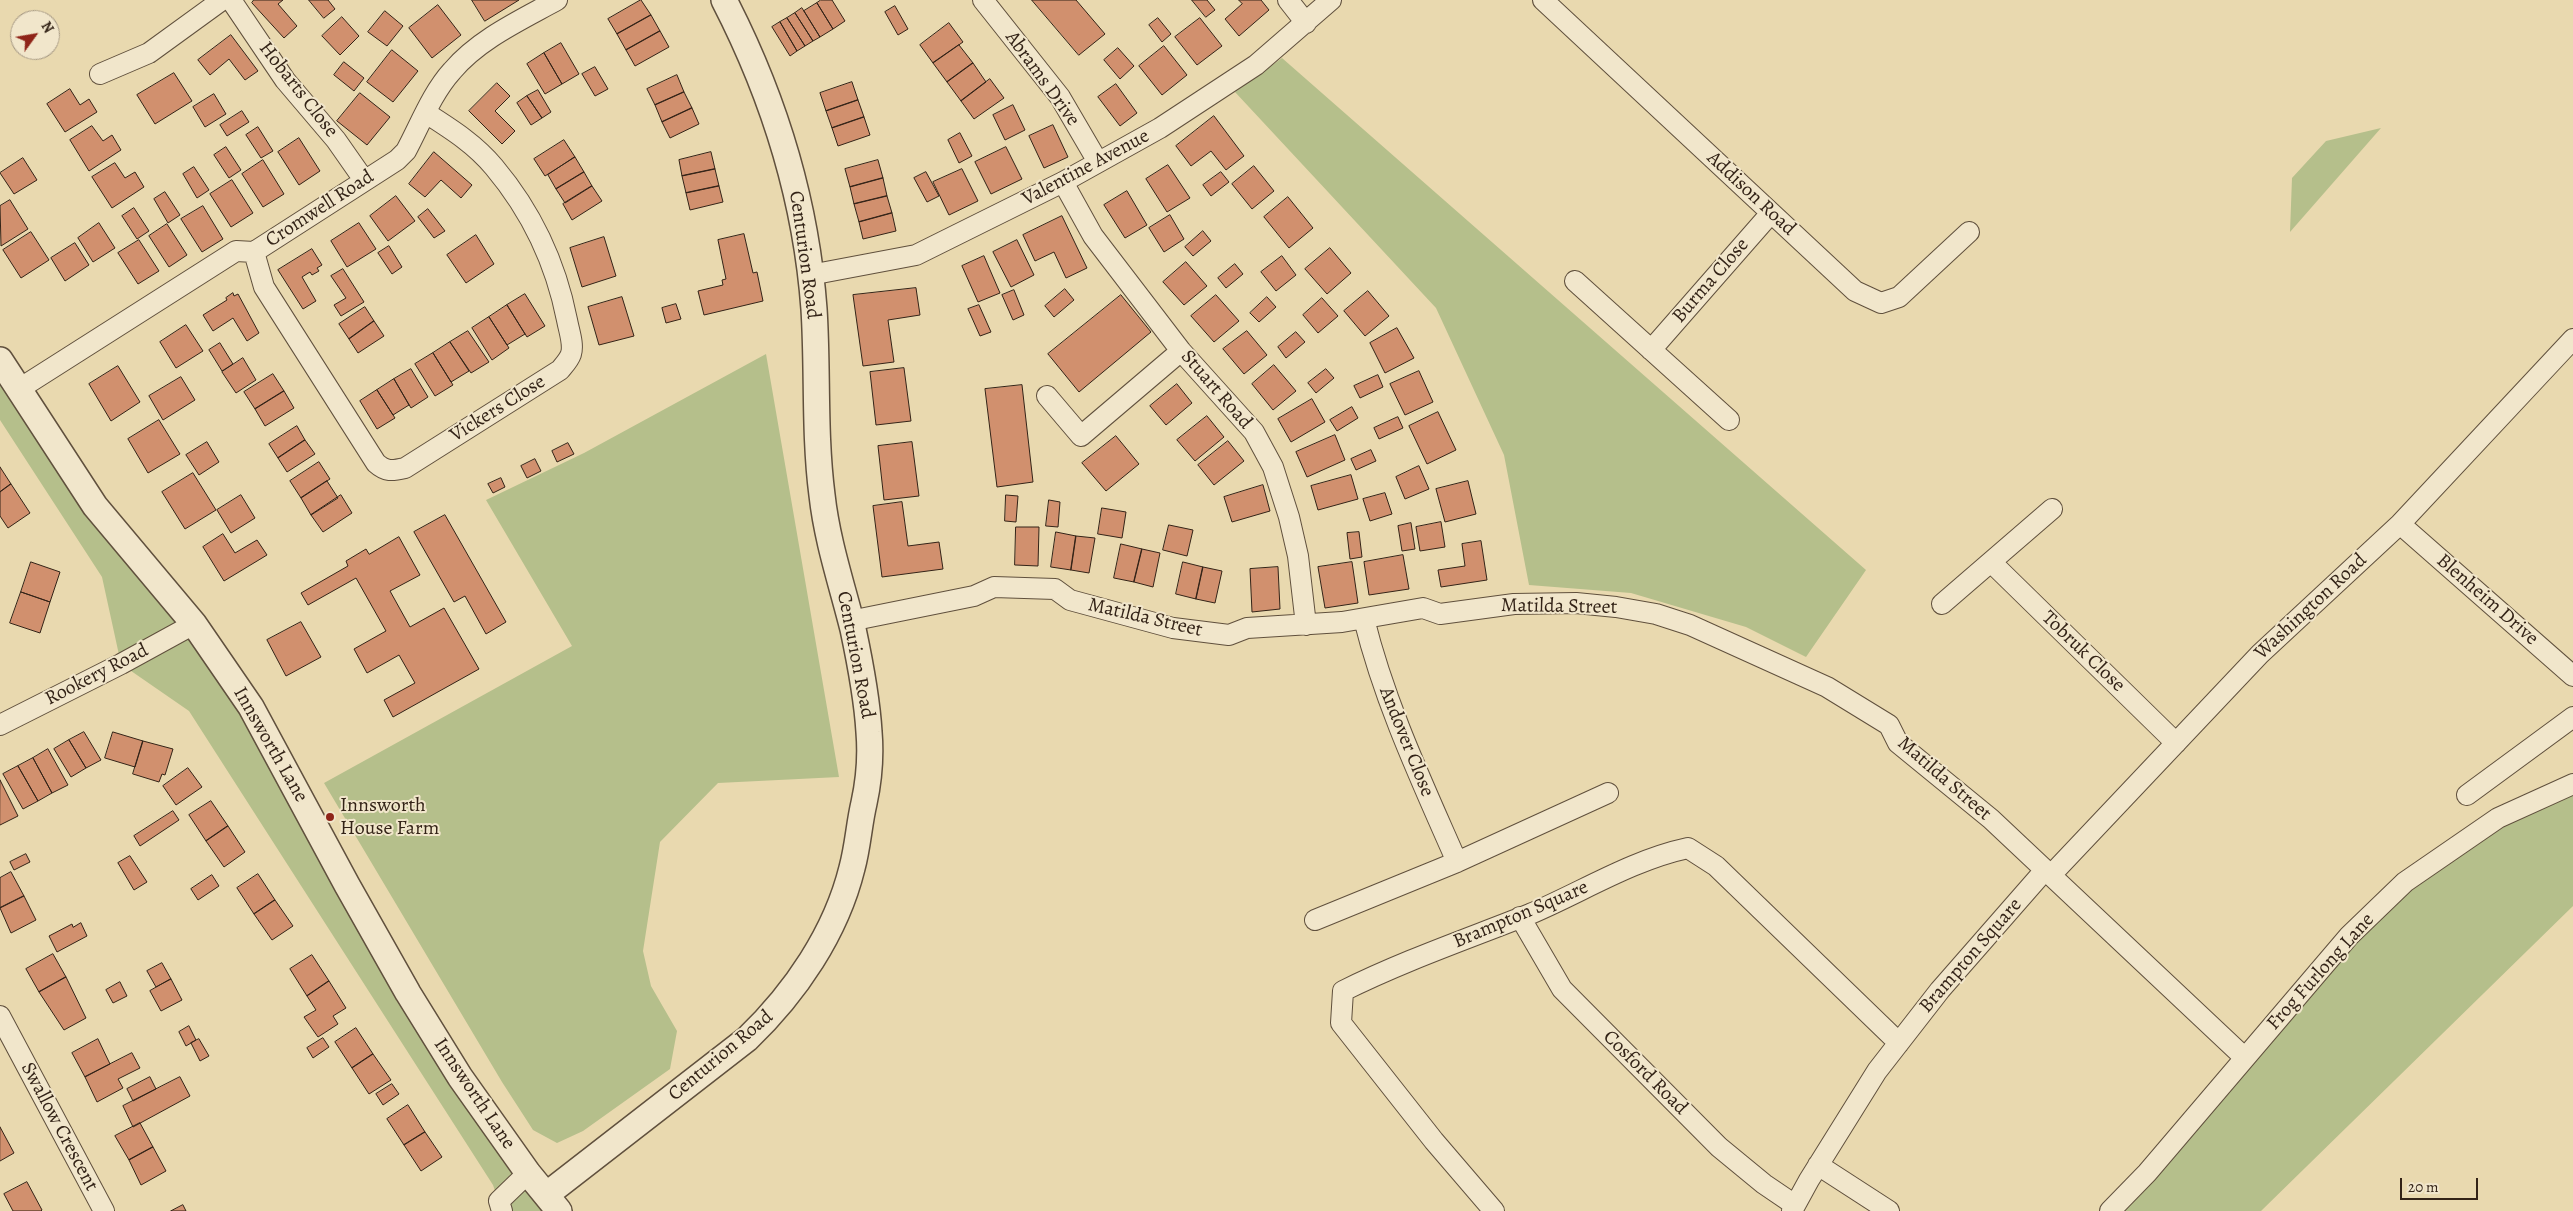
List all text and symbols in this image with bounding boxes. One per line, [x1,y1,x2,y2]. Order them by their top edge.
north arrow [10,10,60,60]
text: N [37,18,58,37]
street label: Abrams Drive [999,27,1085,131]
street label: Hobarts Close [253,37,343,143]
street label: Valentine Avenue [1018,124,1154,212]
street label: Addison Road [1701,147,1801,241]
street label: Cromwell Road [262,165,378,253]
street label: Centurion Road [783,189,825,321]
street label: Burma Close [1668,234,1754,328]
street label: Stuart Road [1175,345,1257,435]
street label: Vickers Close [446,370,550,448]
street label: Washington Road [2250,549,2372,665]
street label: Blenheim Drive [2431,549,2543,651]
street label: Centurion Road [831,589,879,721]
street label: Matilda Street [1086,593,1204,643]
street label: Matilda Street [1501,594,1617,620]
street label: Tobruk Close [2036,606,2130,698]
street label: Rookery Road [41,639,153,711]
street label: Innsworth Lane [227,683,313,807]
street label: Andover Close [1373,684,1439,800]
street label: Matilda Street [1892,732,1996,826]
place label: Innsworth House Farm [340,794,439,841]
marker: Innsworth House Farm [324,811,336,823]
street label: Brampton Square [1450,876,1592,954]
street label: Brampton Square [1915,894,2027,1018]
street label: Frog Furlong Lane [2262,909,2380,1035]
street label: Centurion Road [664,1005,778,1107]
street label: Cosford Road [1598,1026,1692,1120]
street label: Innsworth Lane [428,1034,520,1154]
street label: Swallow Crescent [15,1059,103,1195]
scale bar [2403,1168,2480,1200]
text: 20 m [2408,1177,2439,1197]

